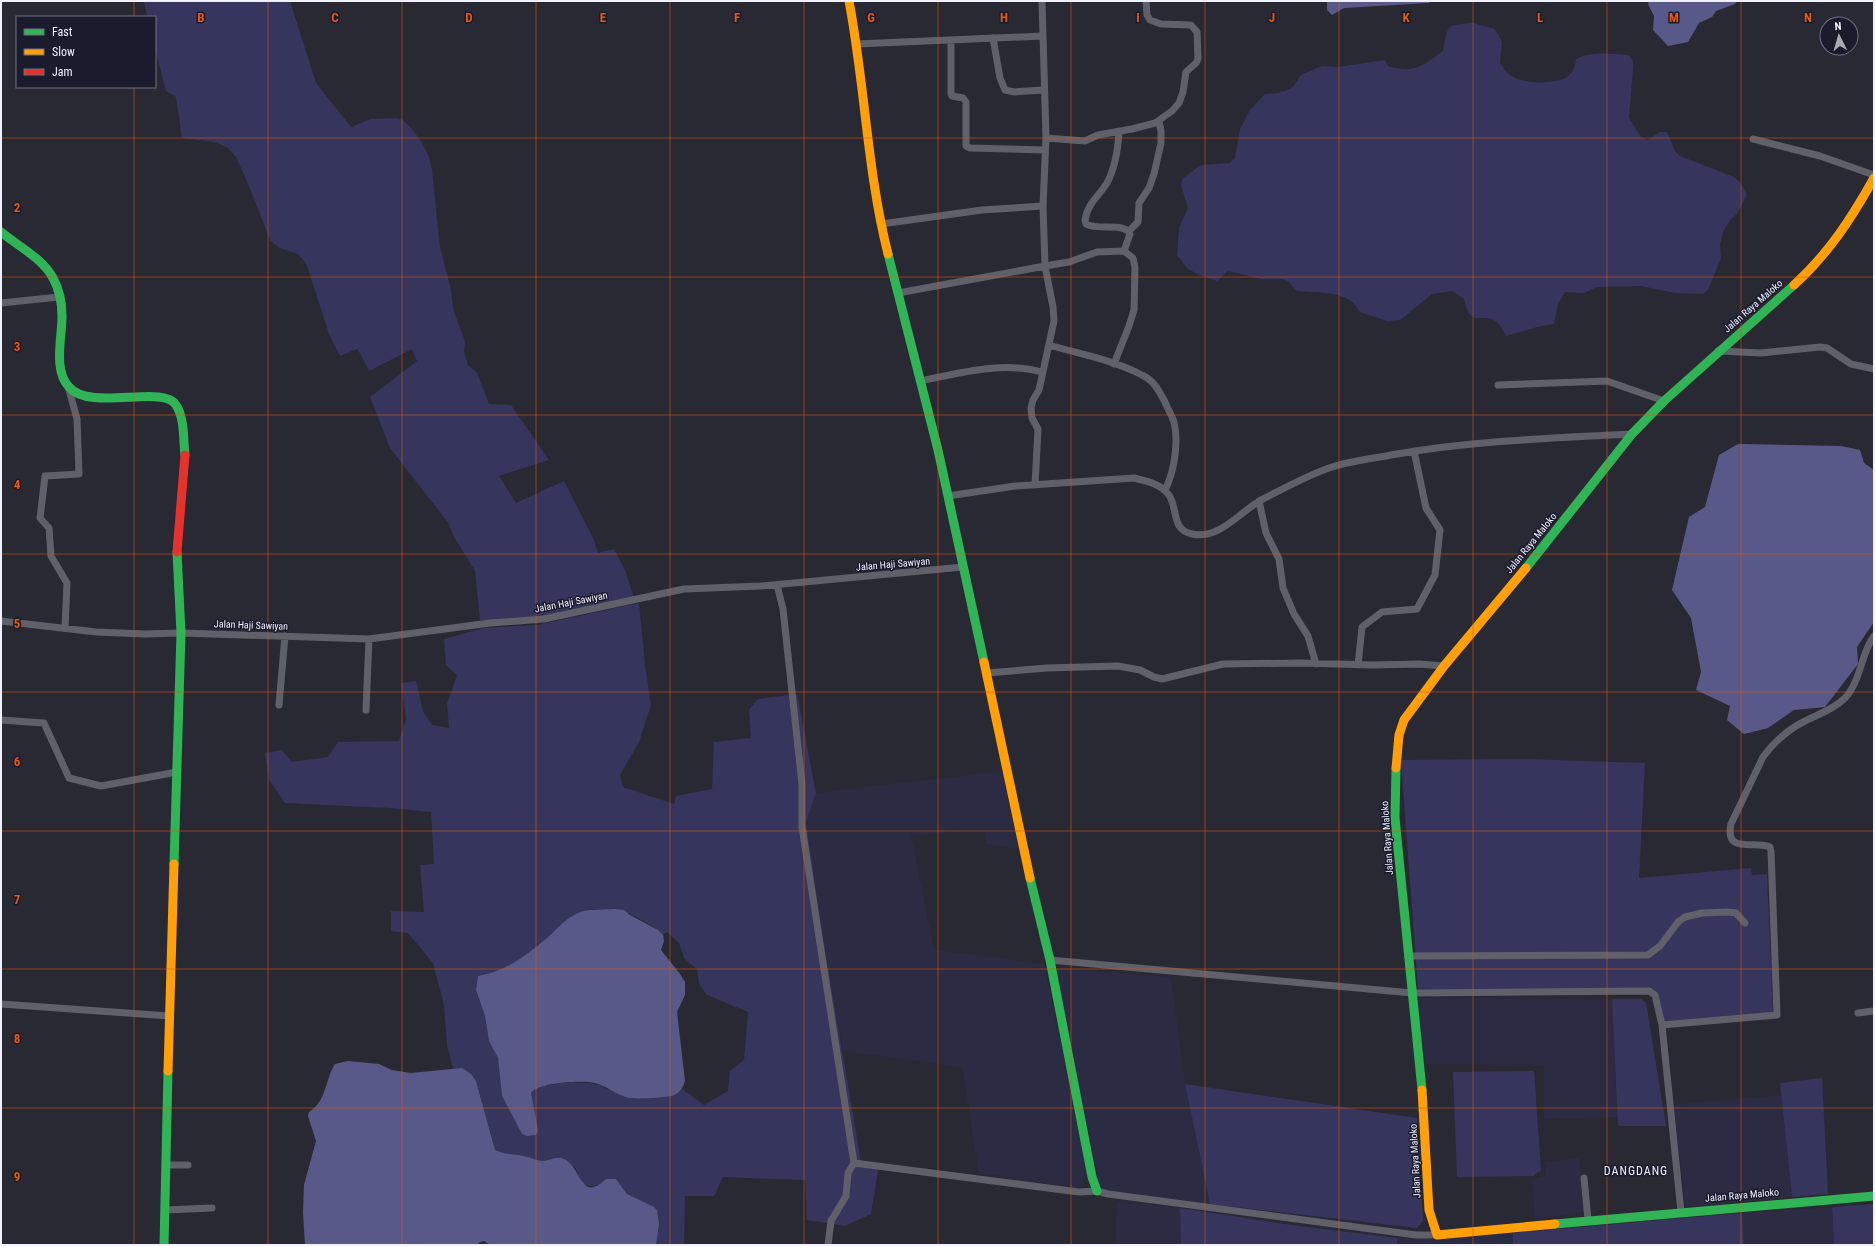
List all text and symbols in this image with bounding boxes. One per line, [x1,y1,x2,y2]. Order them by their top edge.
text: B [197,10,205,25]
text: C [331,10,339,25]
text: D [465,10,473,25]
text: E [600,10,607,25]
text: F [734,10,740,25]
text: G [867,10,875,25]
text: H [1000,10,1008,25]
text: I [1136,10,1140,25]
text: J [1269,10,1275,25]
text: K [1402,10,1410,25]
text: L [1537,10,1543,25]
text: M [1669,10,1679,25]
text: N [1804,10,1812,25]
legend [16,16,156,88]
north arrow [1819,16,1859,56]
text: N [1834,20,1842,33]
text: Fast [52,25,73,39]
text: Slow [52,45,75,59]
text: Jam [52,65,73,79]
text: 2 [14,200,21,215]
street label: Jalan Raya Maloko [1721,277,1785,335]
text: 3 [14,339,20,354]
text: 4 [14,477,21,492]
street label: Jalan Raya Maloko [1503,511,1559,575]
street label: Jalan Haji Sawiyan [856,555,931,573]
street label: Jalan Haji Sawiyan [534,589,609,614]
text: 5 [14,616,21,631]
street label: Jalan Haji Sawiyan [214,618,288,632]
text: 6 [14,754,21,769]
street label: Jalan Raya Maloko [1379,801,1395,875]
text: 7 [14,892,21,907]
text: 8 [14,1031,20,1046]
street label: Jalan Raya Maloko [1408,1124,1422,1198]
district label: DANGDANG [1604,1164,1668,1178]
text: 9 [14,1169,20,1184]
street label: Jalan Raya Maloko [1705,1186,1779,1204]

